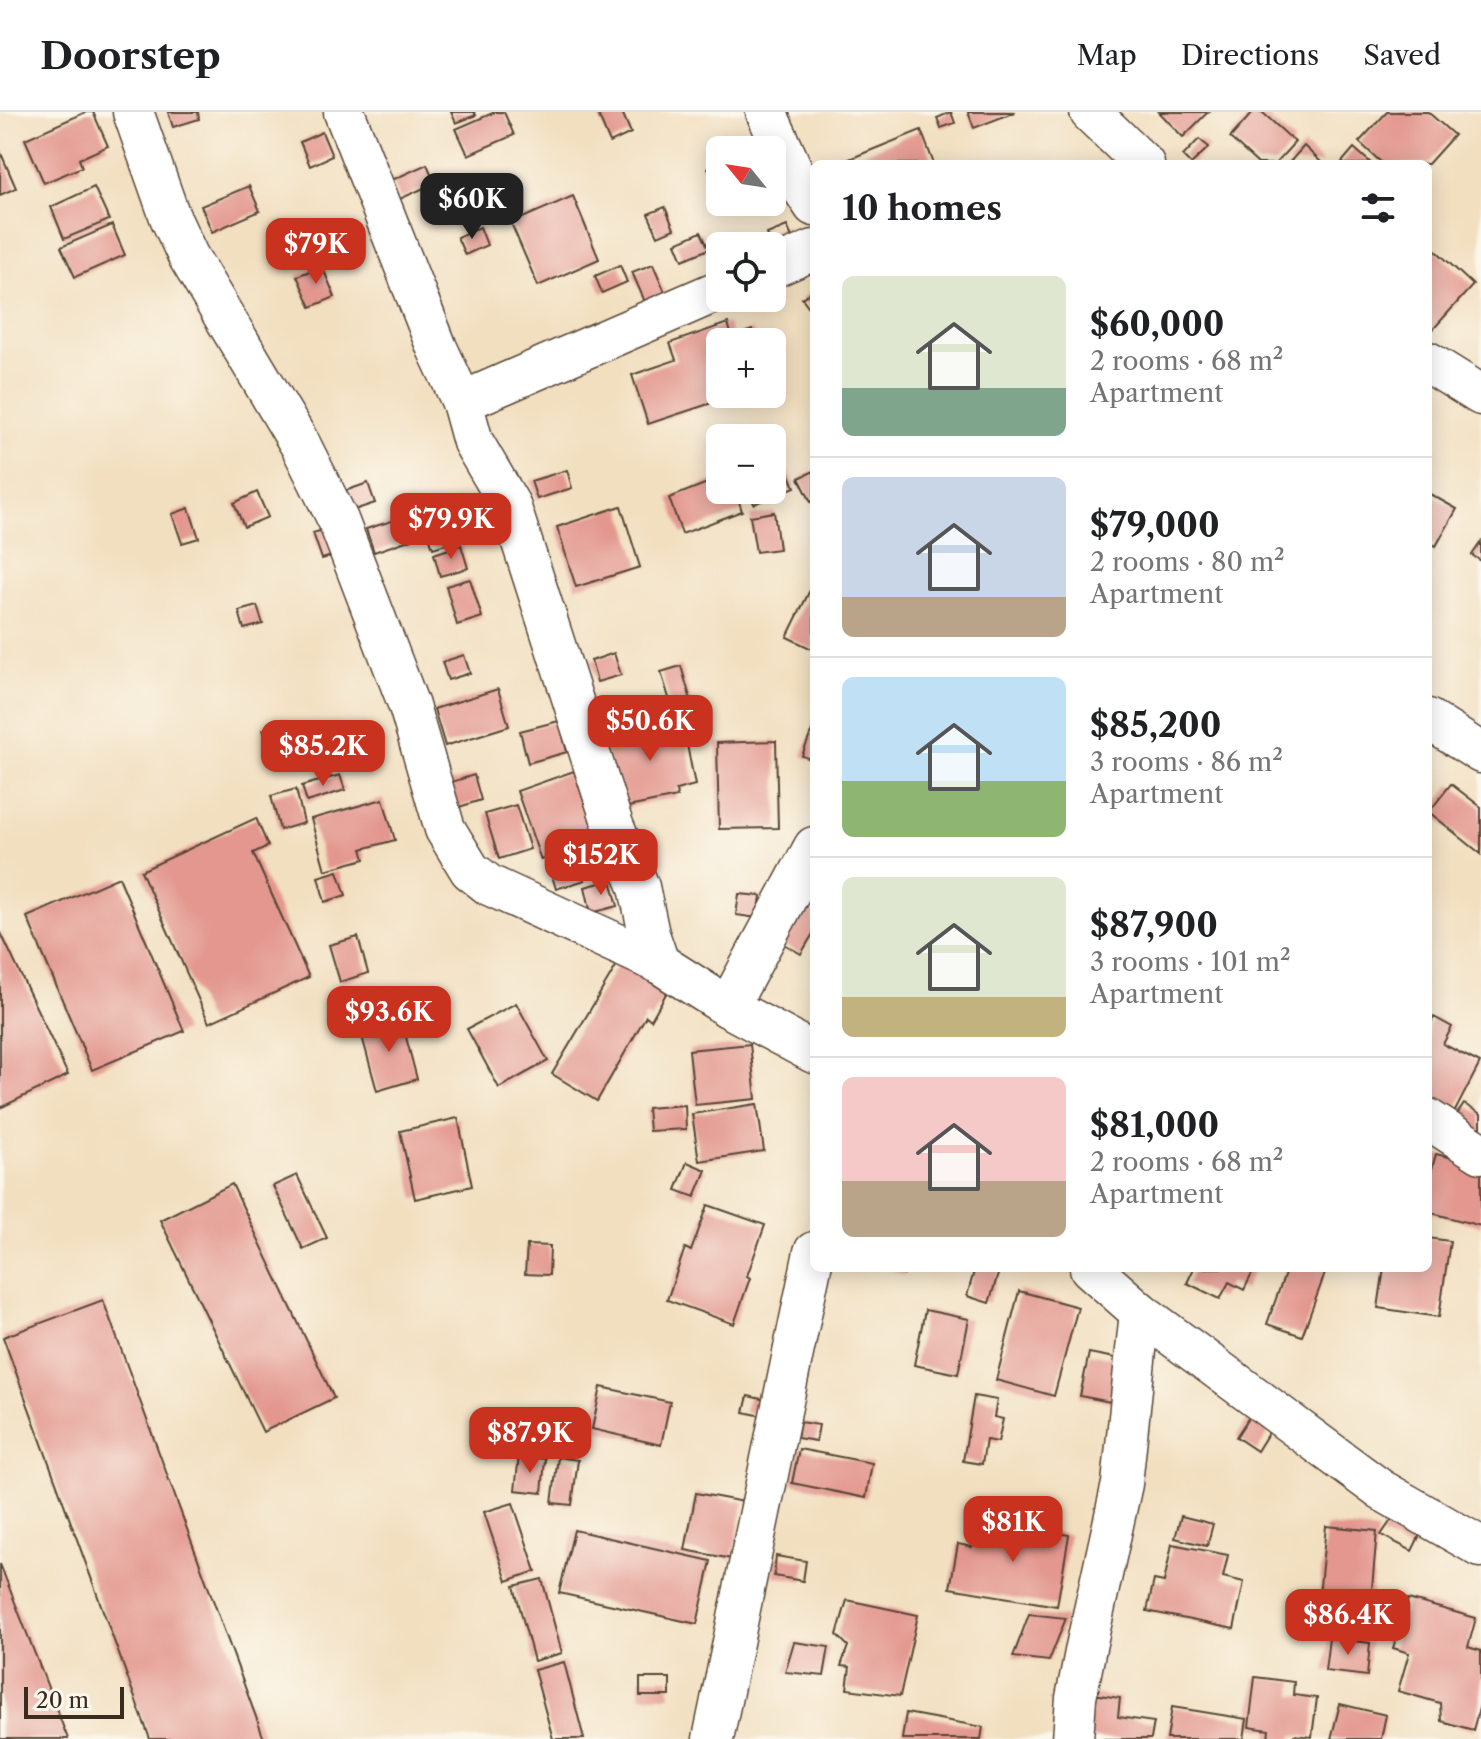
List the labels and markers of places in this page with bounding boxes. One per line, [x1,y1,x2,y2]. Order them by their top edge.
pin: $60K [425,173,519,241]
pin: $79K [269,218,363,286]
pin: $79.9K [386,493,516,561]
pin: $50.6K [585,695,715,763]
pin: $85.2K [258,720,388,788]
pin: $152K [545,829,657,897]
pin: $93.6K [324,986,454,1054]
pin: $87.9K [465,1407,595,1475]
pin: $81K [966,1496,1060,1564]
pin: $86.4K [1283,1589,1413,1657]

